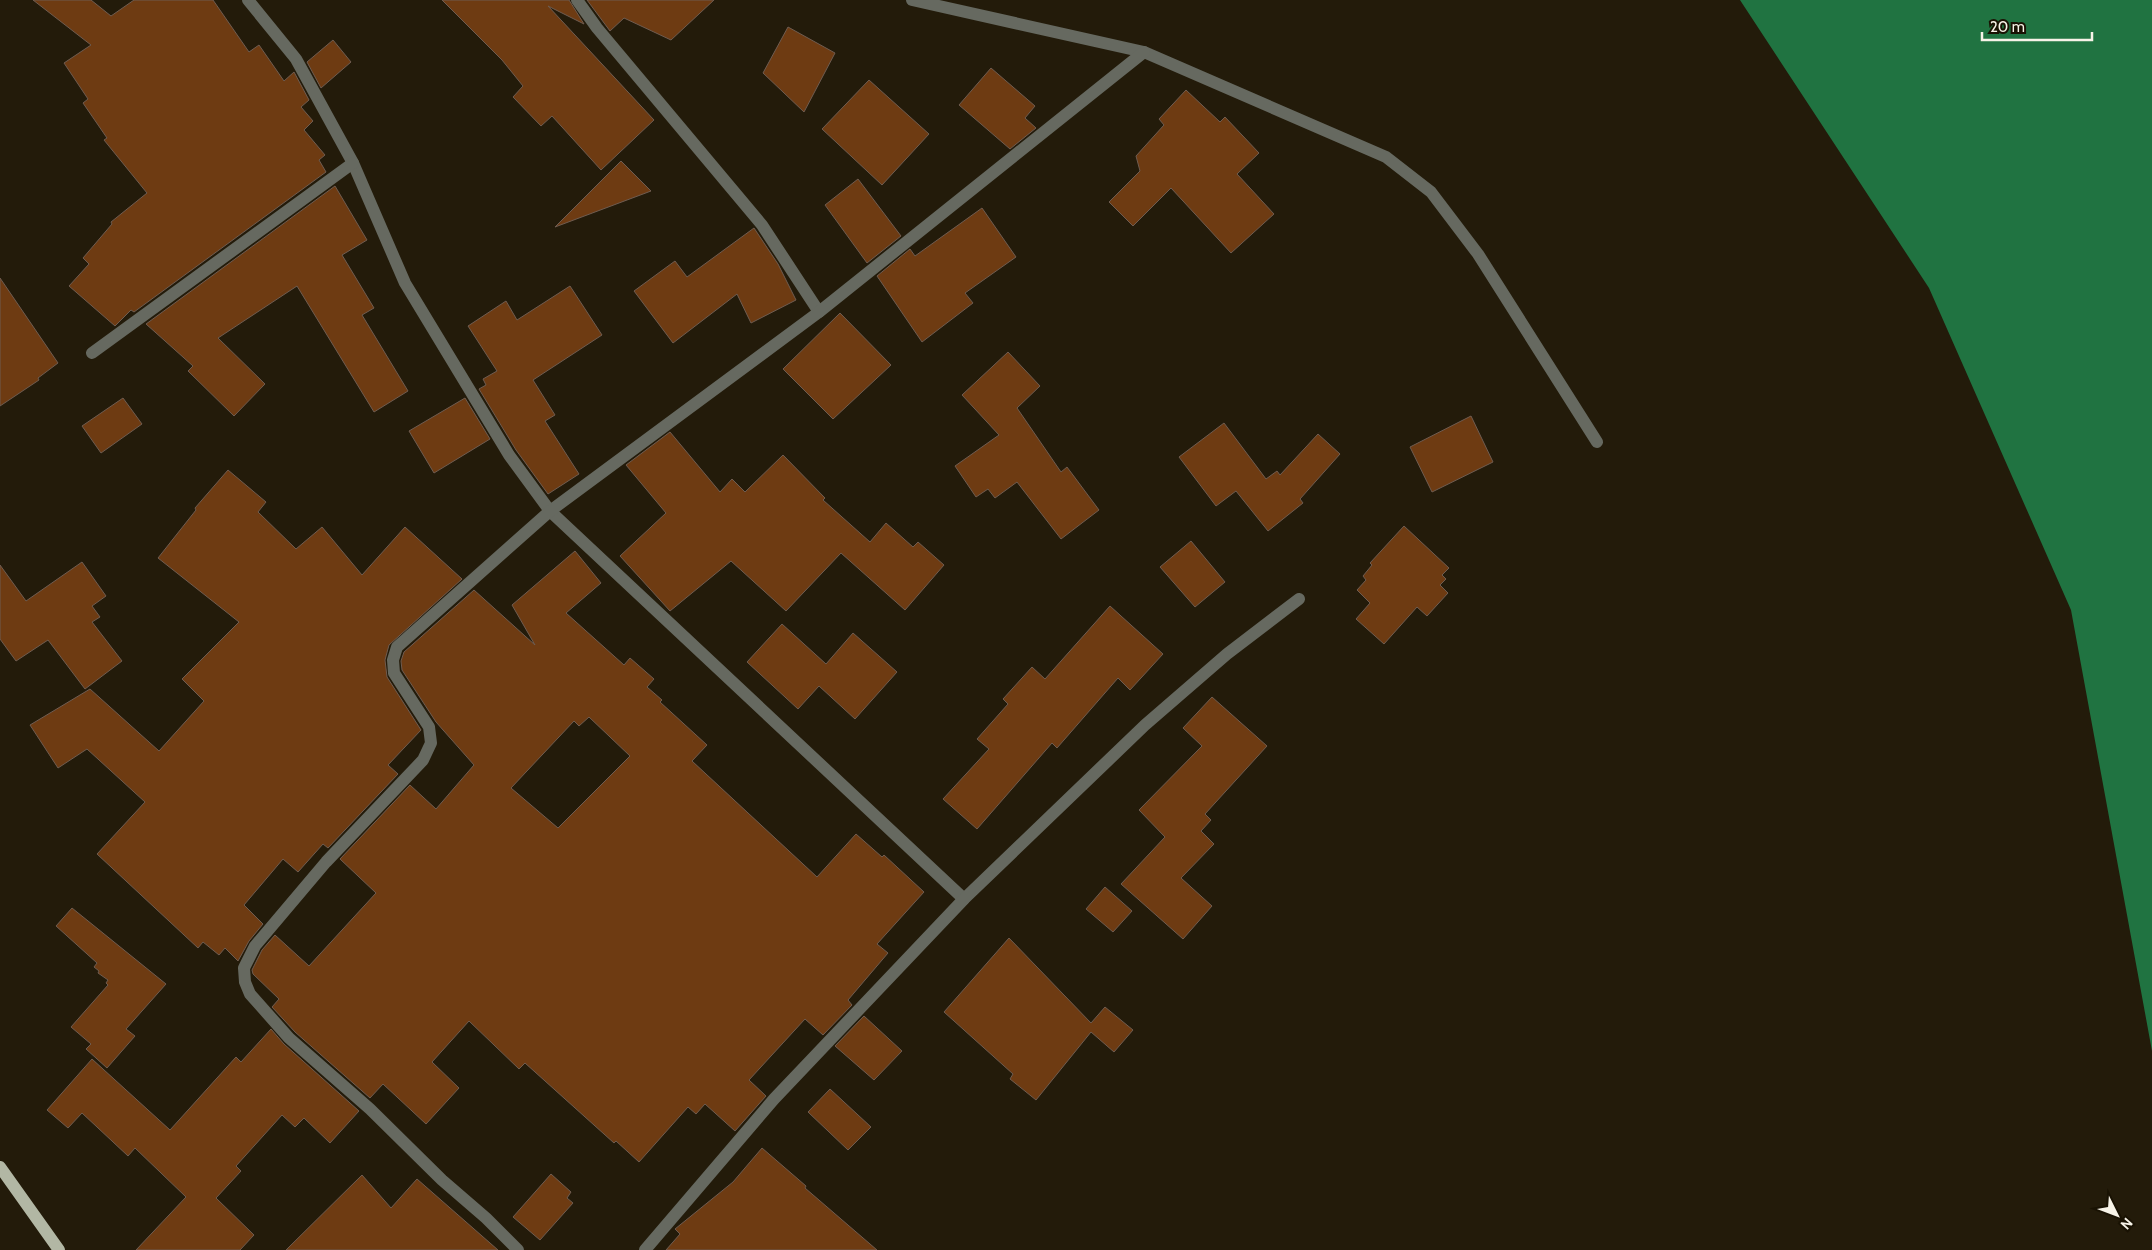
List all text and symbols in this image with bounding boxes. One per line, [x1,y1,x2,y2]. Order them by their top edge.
scale bar [1982,10,2092,42]
text: 20 m [1990,18,2025,36]
north arrow [2092,1190,2142,1240]
text: N [2117,1214,2137,1233]

